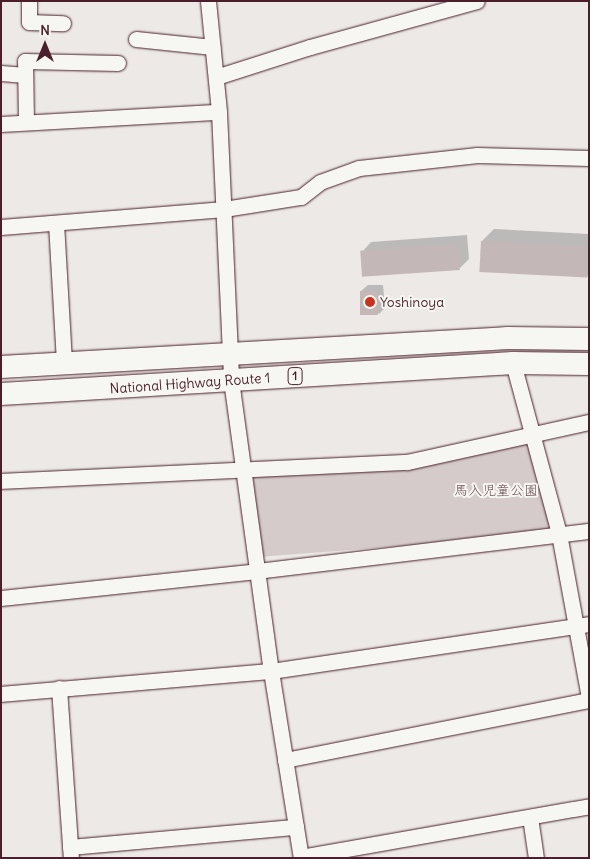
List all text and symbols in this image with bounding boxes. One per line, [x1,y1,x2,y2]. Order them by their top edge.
north arrow [20,20,70,70]
text: N [40,21,50,39]
place label: Yoshinoya [380,294,444,310]
marker: Yoshinoya [364,296,376,308]
road number: 1 [288,366,302,386]
street label: National Highway Route 1 [109,369,271,397]
park label: 馬入児童公園 [454,482,538,498]

